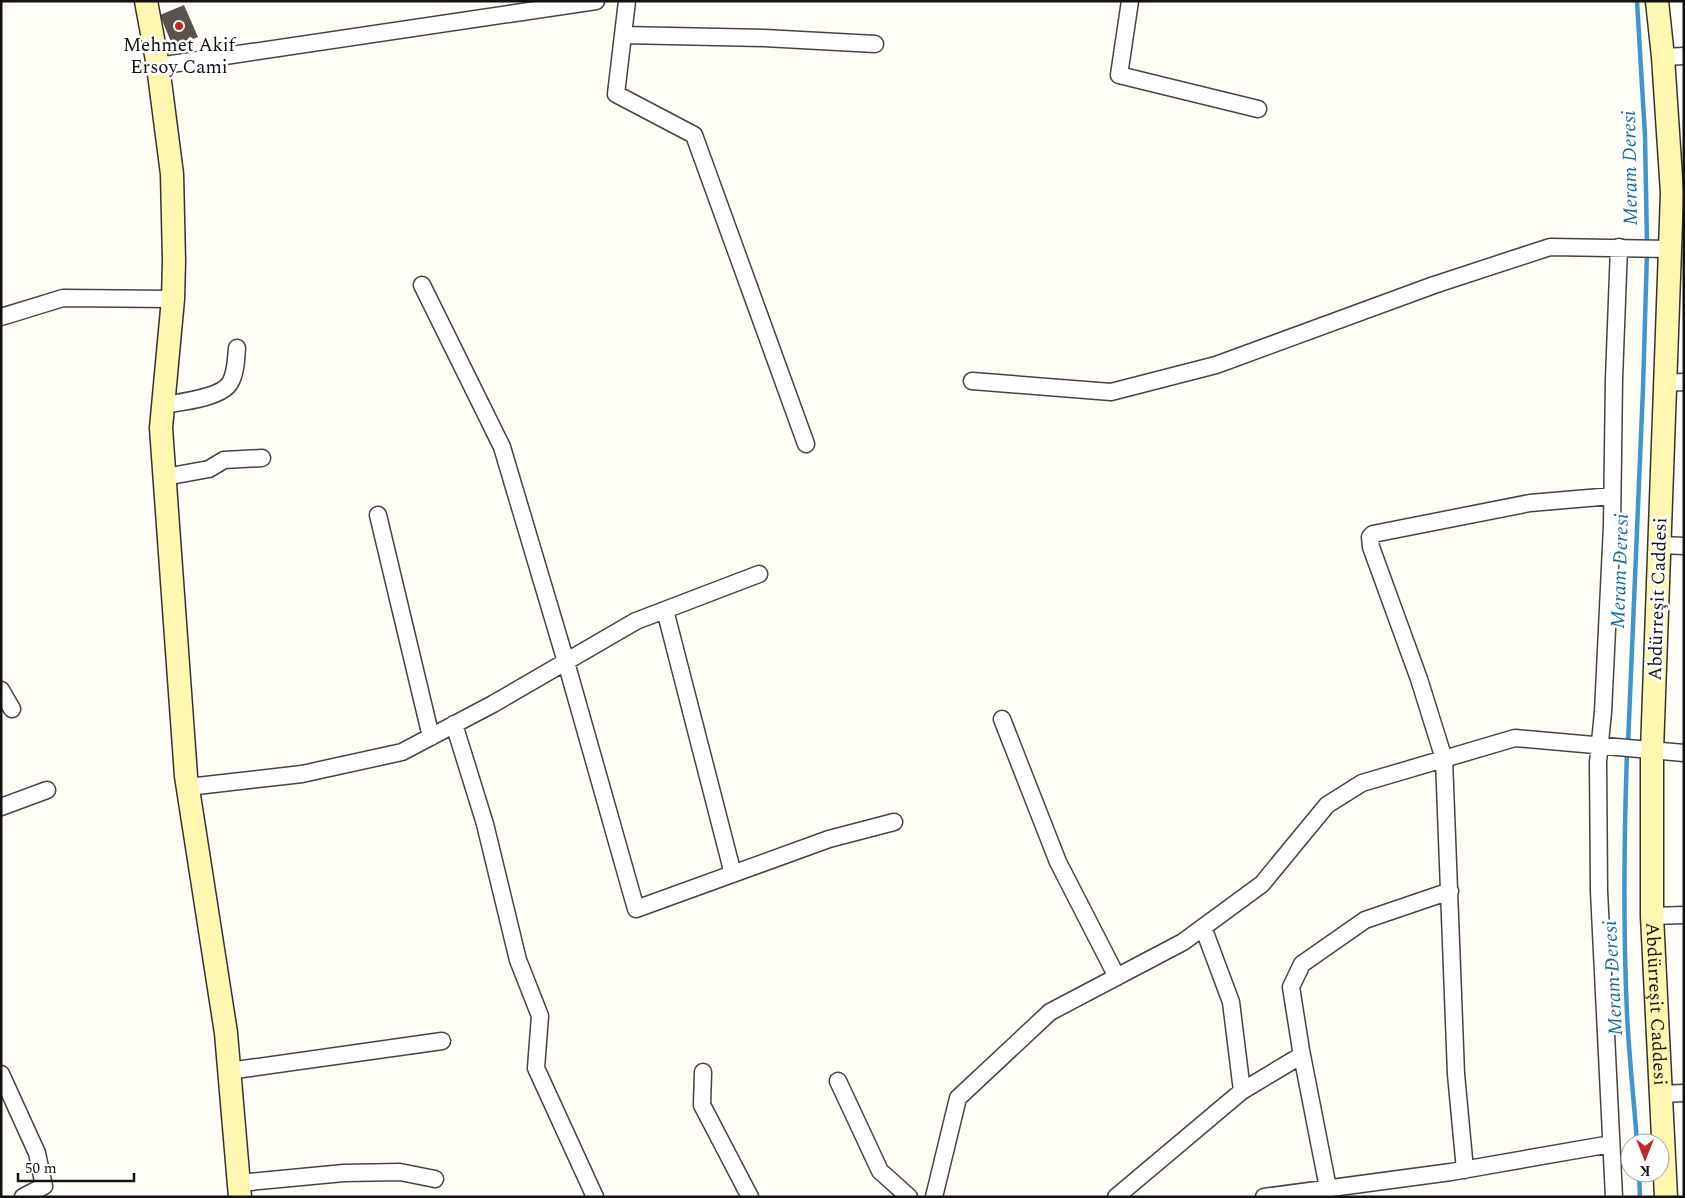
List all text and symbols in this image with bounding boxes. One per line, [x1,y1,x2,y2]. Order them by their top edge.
marker: Mehmet Akif Ersoy Cami [173,20,185,32]
place label: Mehmet Akif Ersoy Cami [123,31,237,82]
water label: Meram Deresi [1614,110,1646,226]
water label: Meram Deresi [1603,513,1637,629]
street label: Abdürreşit Caddesi [1641,517,1675,681]
water label: Meram Deresi [1595,919,1631,1036]
street label: Abdürreşit Caddesi [1638,921,1675,1086]
north arrow [1620,1133,1670,1183]
scale bar [18,1150,134,1182]
text: 50 m [25,1157,57,1180]
text: K [1639,1160,1650,1181]

